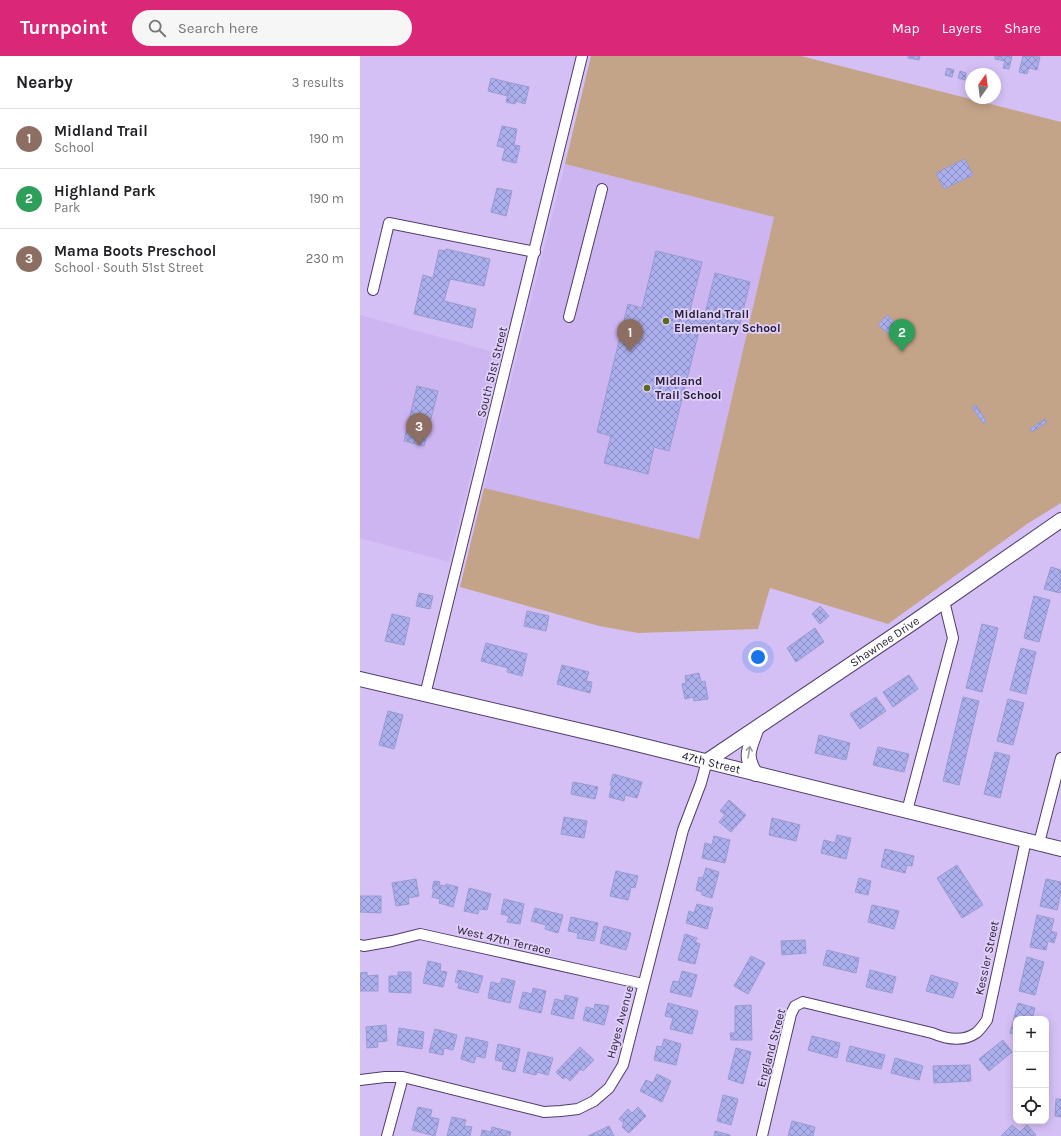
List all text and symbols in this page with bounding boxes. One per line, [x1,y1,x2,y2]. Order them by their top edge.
search box [132,10,412,46]
text: Turnpoint [20,17,108,39]
icon: search [146,17,168,39]
text: Search here [178,19,258,37]
text: Map [892,20,920,37]
text: Layers [942,20,982,37]
text: Share [1004,20,1041,37]
north arrow [965,68,1001,104]
text: Nearby [16,72,73,92]
text: 3 results [292,75,344,90]
text: Midland Trail [54,122,148,140]
text: 1 [27,131,31,146]
text: 190 m [309,131,344,146]
text: School [54,140,94,155]
text: Highland Park [54,182,156,200]
text: 2 [25,191,33,206]
text: 190 m [309,191,344,206]
text: Park [54,200,80,215]
text: Mama Boots Preschool [54,242,216,260]
text: 3 [25,251,33,266]
text: 230 m [306,251,344,266]
text: School · South 51st Street [54,260,204,275]
place label: Midland Trail Elementary School [674,307,781,335]
marker: Midland Trail Elementary School [661,316,671,326]
pin: 1 [617,319,643,352]
pin: 2 [889,319,915,352]
street label: South 51st Street [474,325,510,419]
place label: Midland Trail School [655,374,721,402]
marker: Midland Trail School [642,383,652,393]
pin: 3 [406,413,432,446]
street label: Shawnee Drive [847,613,922,670]
your location [748,647,768,667]
one-way arrow [746,746,754,759]
street label: 47th Street [680,749,742,777]
street label: Kessler Street [972,919,1002,996]
street label: West 47th Terrace [456,922,552,958]
street label: Hayes Avenue [604,984,636,1060]
street label: England Street [754,1007,788,1089]
map controls [1013,1016,1049,1124]
button: + [1013,1016,1049,1052]
button: − [1013,1052,1049,1088]
button: locate [1013,1088,1049,1124]

